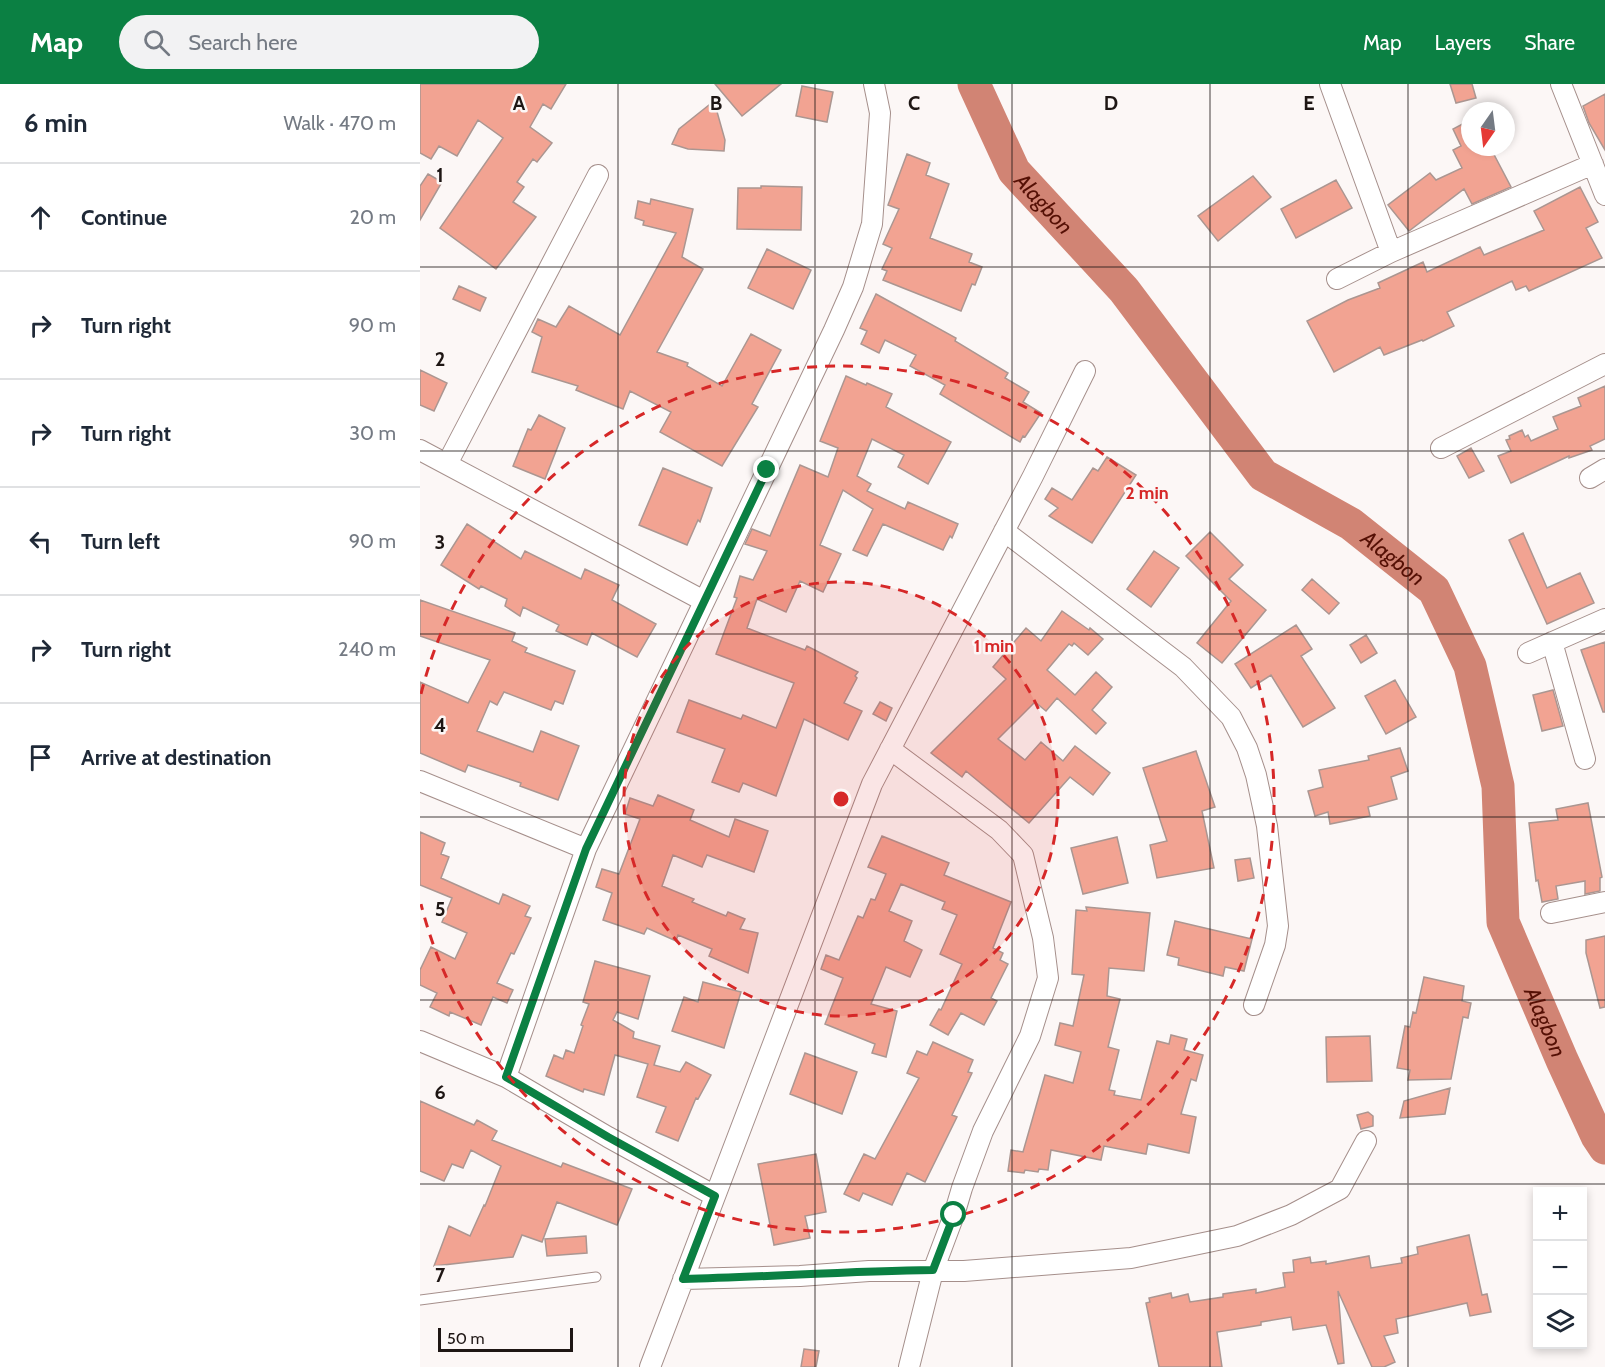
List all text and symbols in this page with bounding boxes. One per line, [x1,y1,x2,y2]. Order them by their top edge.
search box [119,15,539,69]
text: Map [30,25,83,59]
icon: search [140,26,173,59]
text: Search here [188,29,297,56]
text: Map [1363,30,1402,55]
text: Layers [1435,30,1491,55]
text: Share [1524,30,1575,55]
text: A [513,91,526,115]
text: B [710,91,722,115]
text: C [908,91,920,115]
text: D [1104,91,1118,115]
text: E [1303,91,1315,115]
north arrow [1461,102,1515,156]
text: 6 min [24,107,88,139]
text: Walk · 470 m [283,111,396,135]
text: 1 [436,163,444,187]
water label: Alagbon [1008,167,1079,240]
icon: ahead [24,201,57,234]
text: Continue [81,204,167,231]
text: 20 m [350,205,396,229]
icon: right [24,309,57,342]
text: Turn right [81,312,171,339]
text: 90 m [349,313,396,337]
text: 2 [435,347,445,371]
icon: right [24,417,57,450]
text: Turn right [81,420,171,447]
text: 30 m [349,421,396,445]
route end [753,456,779,482]
text: 2 min [1125,482,1169,504]
water label: Alagbon [1355,524,1430,592]
icon: left [24,525,57,558]
text: Turn left [81,528,160,555]
text: 90 m [349,529,396,553]
text: 3 [435,530,445,554]
icon: right [24,633,57,666]
text: 1 min [974,635,1014,657]
text: Turn right [81,636,171,663]
text: 240 m [338,637,396,661]
text: 4 [434,713,446,737]
icon: arrive [24,741,57,774]
text: Arrive at destination [81,744,271,771]
centre of rings [831,789,851,809]
text: 5 [435,897,445,921]
water label: Alagbon [1518,982,1572,1061]
text: 6 [434,1080,446,1104]
map controls [1533,1187,1587,1349]
button: + [1533,1187,1587,1241]
route start [940,1201,966,1227]
button: − [1533,1241,1587,1295]
text: 7 [435,1263,446,1287]
button: layers [1533,1295,1587,1349]
scale bar [438,1325,573,1352]
text: 50 m [447,1329,484,1348]

